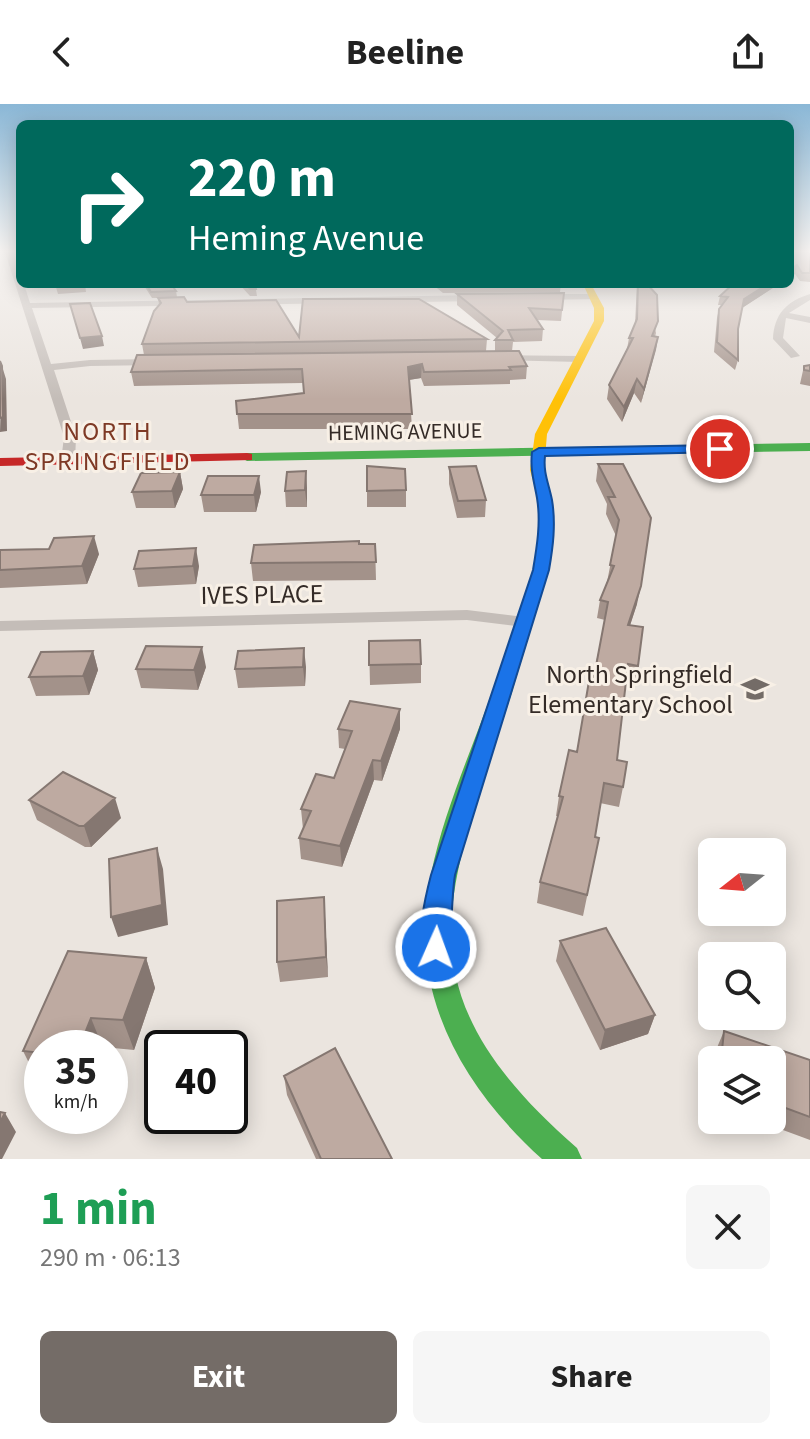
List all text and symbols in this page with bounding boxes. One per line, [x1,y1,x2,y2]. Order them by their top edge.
text: Beeline [346,27,464,78]
icon: back [40,30,84,74]
icon: share [726,30,770,74]
text: 220 m [188,139,336,218]
icon: right [56,152,160,256]
text: Heming Avenue [188,213,424,264]
district label: NORTH SPRINGFIELD [24,413,192,480]
street label: HEMING AVENUE [327,415,483,449]
pin [686,415,754,483]
icon: arrive [698,427,742,471]
street label: IVES PLACE [200,575,324,614]
place label: North Springfield Elementary School [528,656,733,723]
school or university icon: North Springfield Elementary School [740,674,770,704]
north arrow [698,838,786,926]
map controls [698,838,786,1134]
position arrow [394,906,478,990]
button: search [698,942,786,1030]
speed limit sign: 40 [144,1030,248,1134]
text: 35 [55,1043,97,1100]
button: layers [698,1046,786,1134]
text: km/h [54,1088,98,1116]
text: 1 min [40,1175,157,1243]
button: close [686,1185,770,1269]
text: 290 m · 06:13 [40,1239,181,1276]
button: Exit [40,1331,397,1423]
button: Share [413,1331,770,1423]

